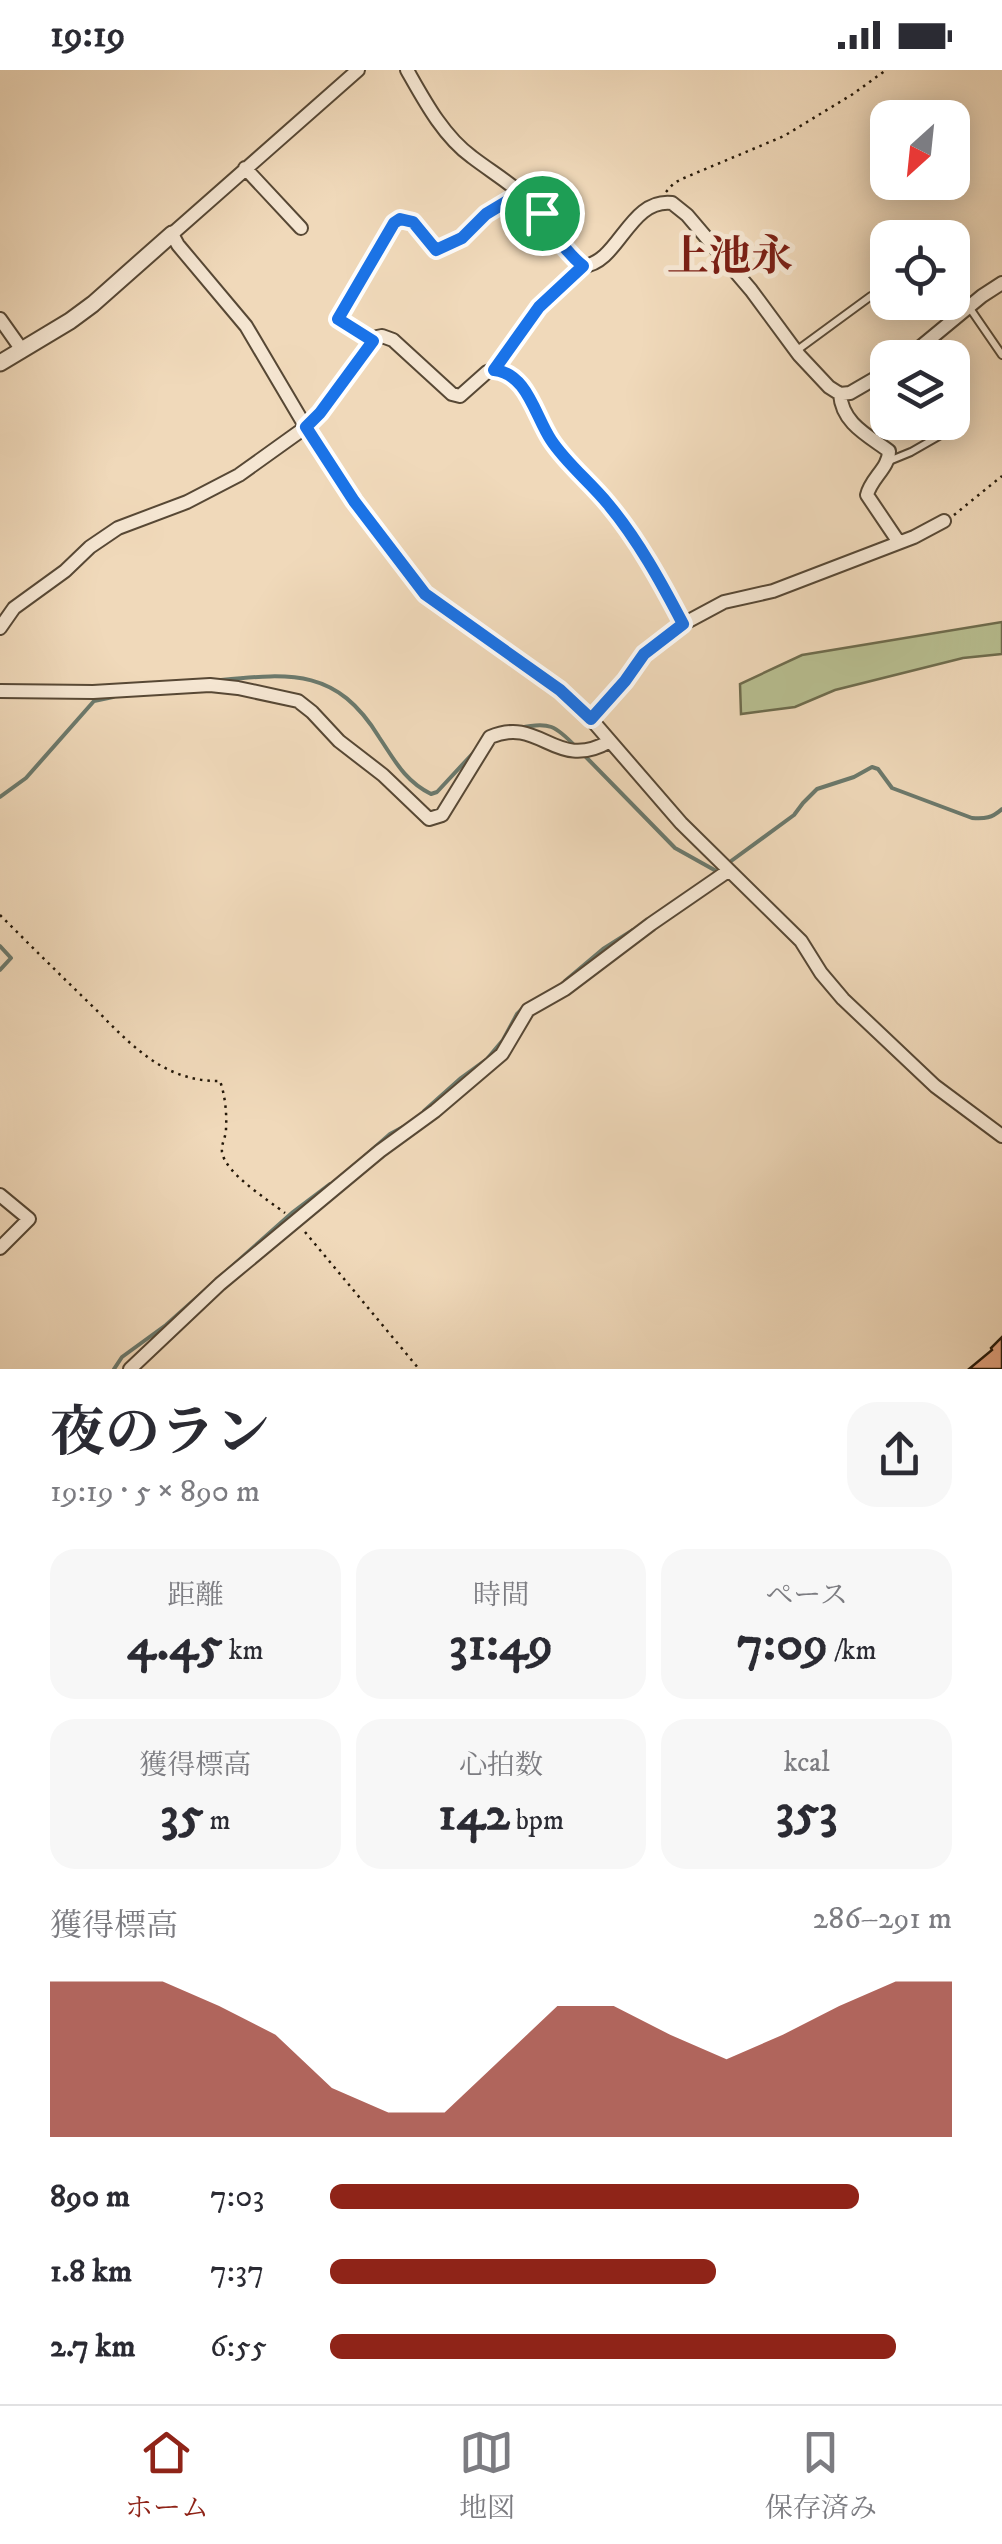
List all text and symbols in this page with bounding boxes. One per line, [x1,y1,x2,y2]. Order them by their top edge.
text: 19:19 [50,11,126,59]
north arrow [870,100,970,200]
map controls [870,100,970,440]
pin [500,171,585,256]
icon: arrive [515,186,570,241]
button: locate [870,220,970,320]
district label: 上池永 [667,232,793,284]
button: layers [870,340,970,440]
text: 夜のラン [50,1400,270,1469]
button: share [847,1402,952,1507]
text: 19:19 · 5 × 890 m [50,1472,260,1512]
text: 距離 [167,1578,223,1613]
text: 時間 [473,1578,529,1613]
text: ペース [765,1578,848,1613]
text: 4.45 [127,1613,223,1676]
text: 31:49 [449,1613,553,1676]
text: 7:09 [737,1613,828,1676]
text: km [223,1633,264,1668]
text: /km [828,1633,877,1668]
text: kcal [784,1745,830,1780]
text: 獲得標高 [139,1748,251,1783]
text: 心拍数 [459,1748,543,1783]
text: 353 [776,1780,838,1843]
text: 35 [160,1783,204,1846]
text: 142 [438,1783,510,1846]
text: m [204,1803,231,1838]
text: bpm [510,1803,564,1838]
text: 286–291 m [813,1899,952,1939]
text: 獲得標高 [50,1907,178,1947]
text: 890 m [50,2177,130,2217]
text: 7:03 [210,2177,264,2217]
text: 1.8 km [50,2252,132,2292]
text: 7:37 [210,2252,264,2292]
text: 2.7 km [50,2327,136,2367]
text: 6:55 [210,2327,267,2367]
tab: ホーム [125,2425,209,2526]
tab: 地図 [459,2425,515,2526]
tab: 保存済み [765,2425,877,2526]

